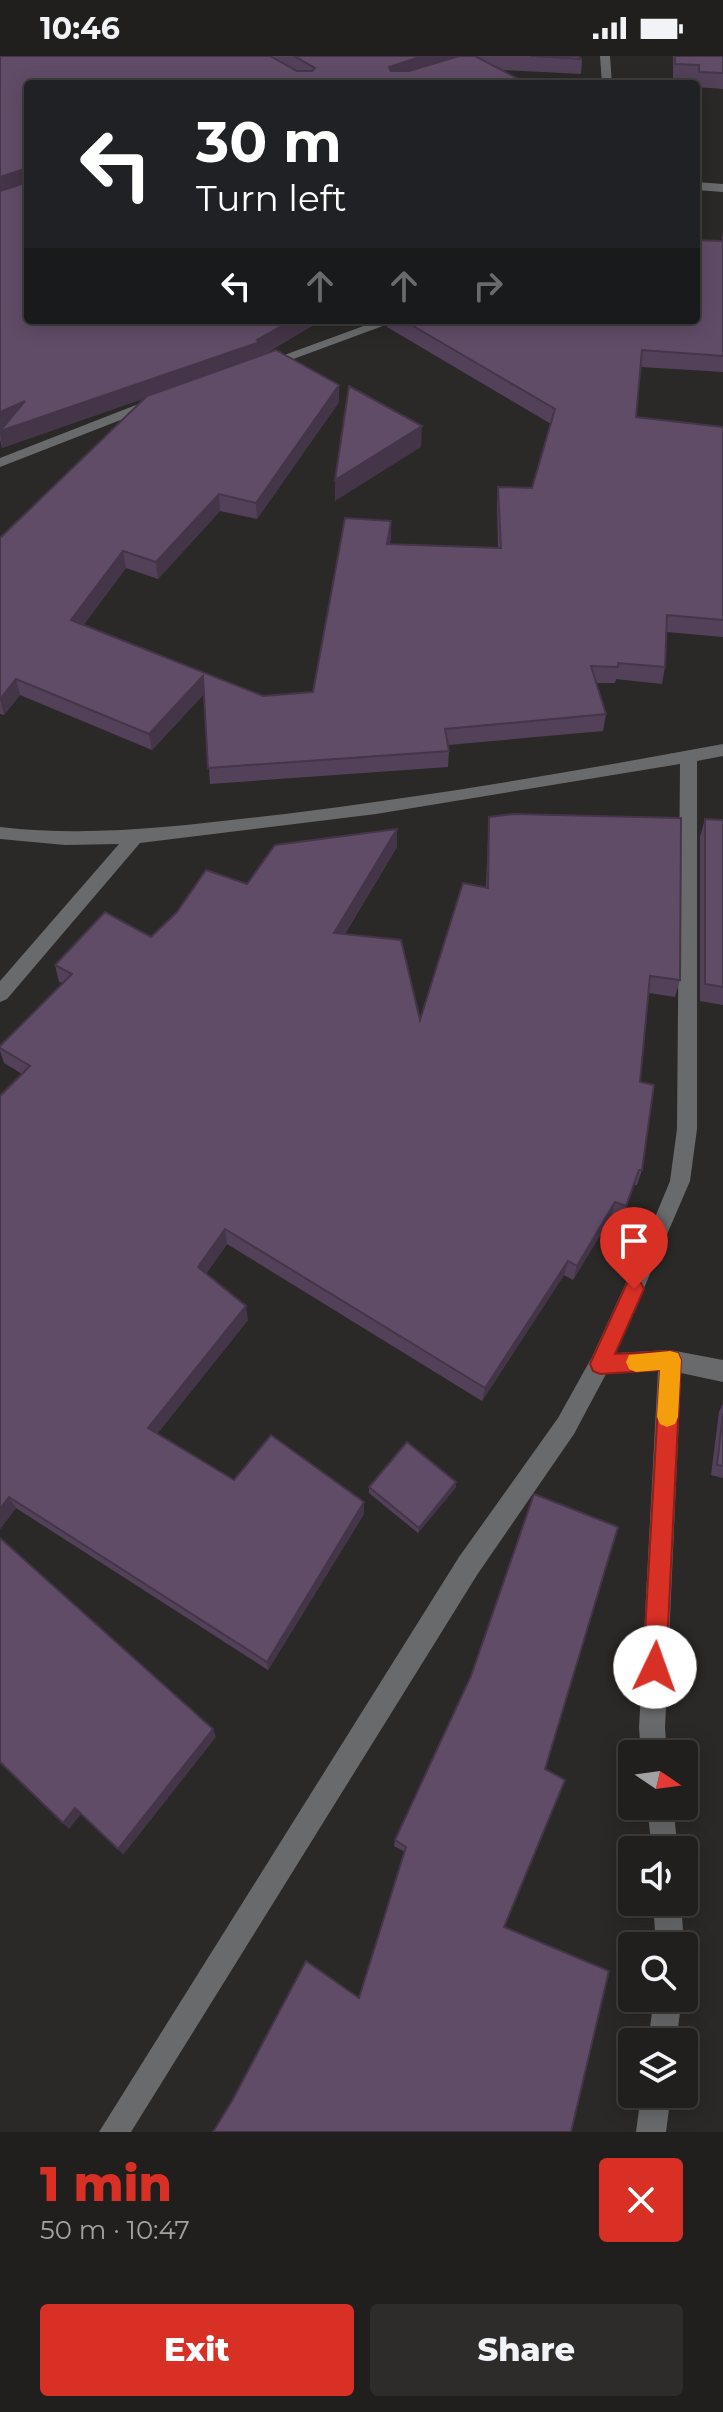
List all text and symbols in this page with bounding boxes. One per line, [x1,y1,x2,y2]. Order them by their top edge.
text: 10:46 [40,10,120,47]
text: 30 m [196,108,342,176]
icon: left [64,112,168,216]
text: Turn left [196,176,347,220]
icon: left [214,264,258,308]
icon: ahead [298,264,342,308]
icon: ahead [382,264,426,308]
icon: right [466,264,510,308]
pin [600,1207,668,1289]
icon: arrive [612,1219,656,1263]
position arrow [613,1625,697,1709]
north arrow [618,1740,698,1820]
map controls [618,1740,698,2108]
button: sound [618,1836,698,1916]
button: search [618,1932,698,2012]
button: layers [618,2028,698,2108]
text: 1 min [40,2155,172,2213]
button: close [599,2158,683,2242]
text: 50 m · 10:47 [40,2214,190,2246]
button: Exit [40,2304,354,2396]
button: Share [370,2304,683,2396]

